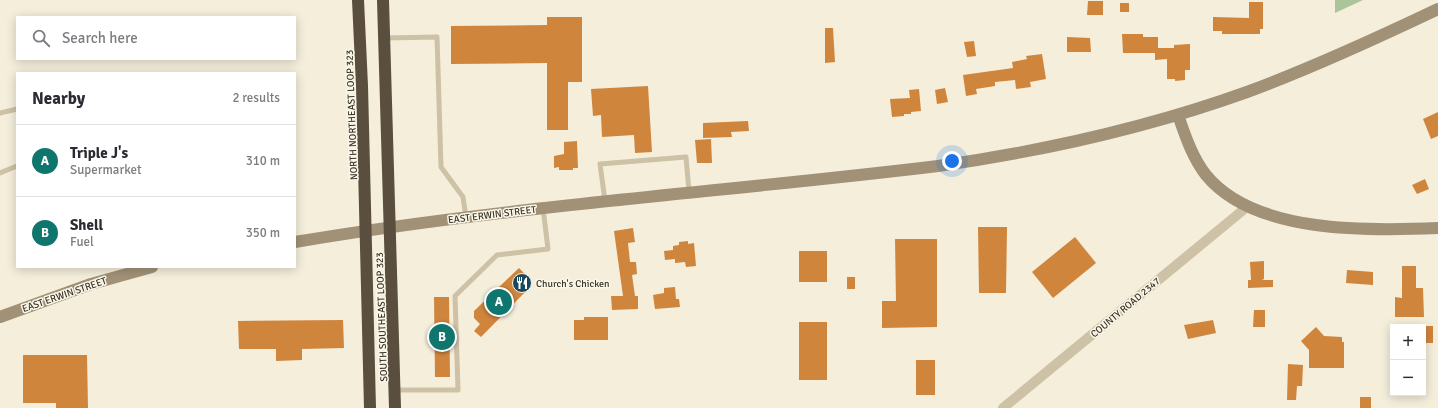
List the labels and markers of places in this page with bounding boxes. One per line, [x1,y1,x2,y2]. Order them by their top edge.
restaurant icon: Church's Chicken [511,272,533,294]
place label: Church's Chicken [536,278,609,290]
pin: A [486,287,512,317]
pin: B [429,322,455,352]

